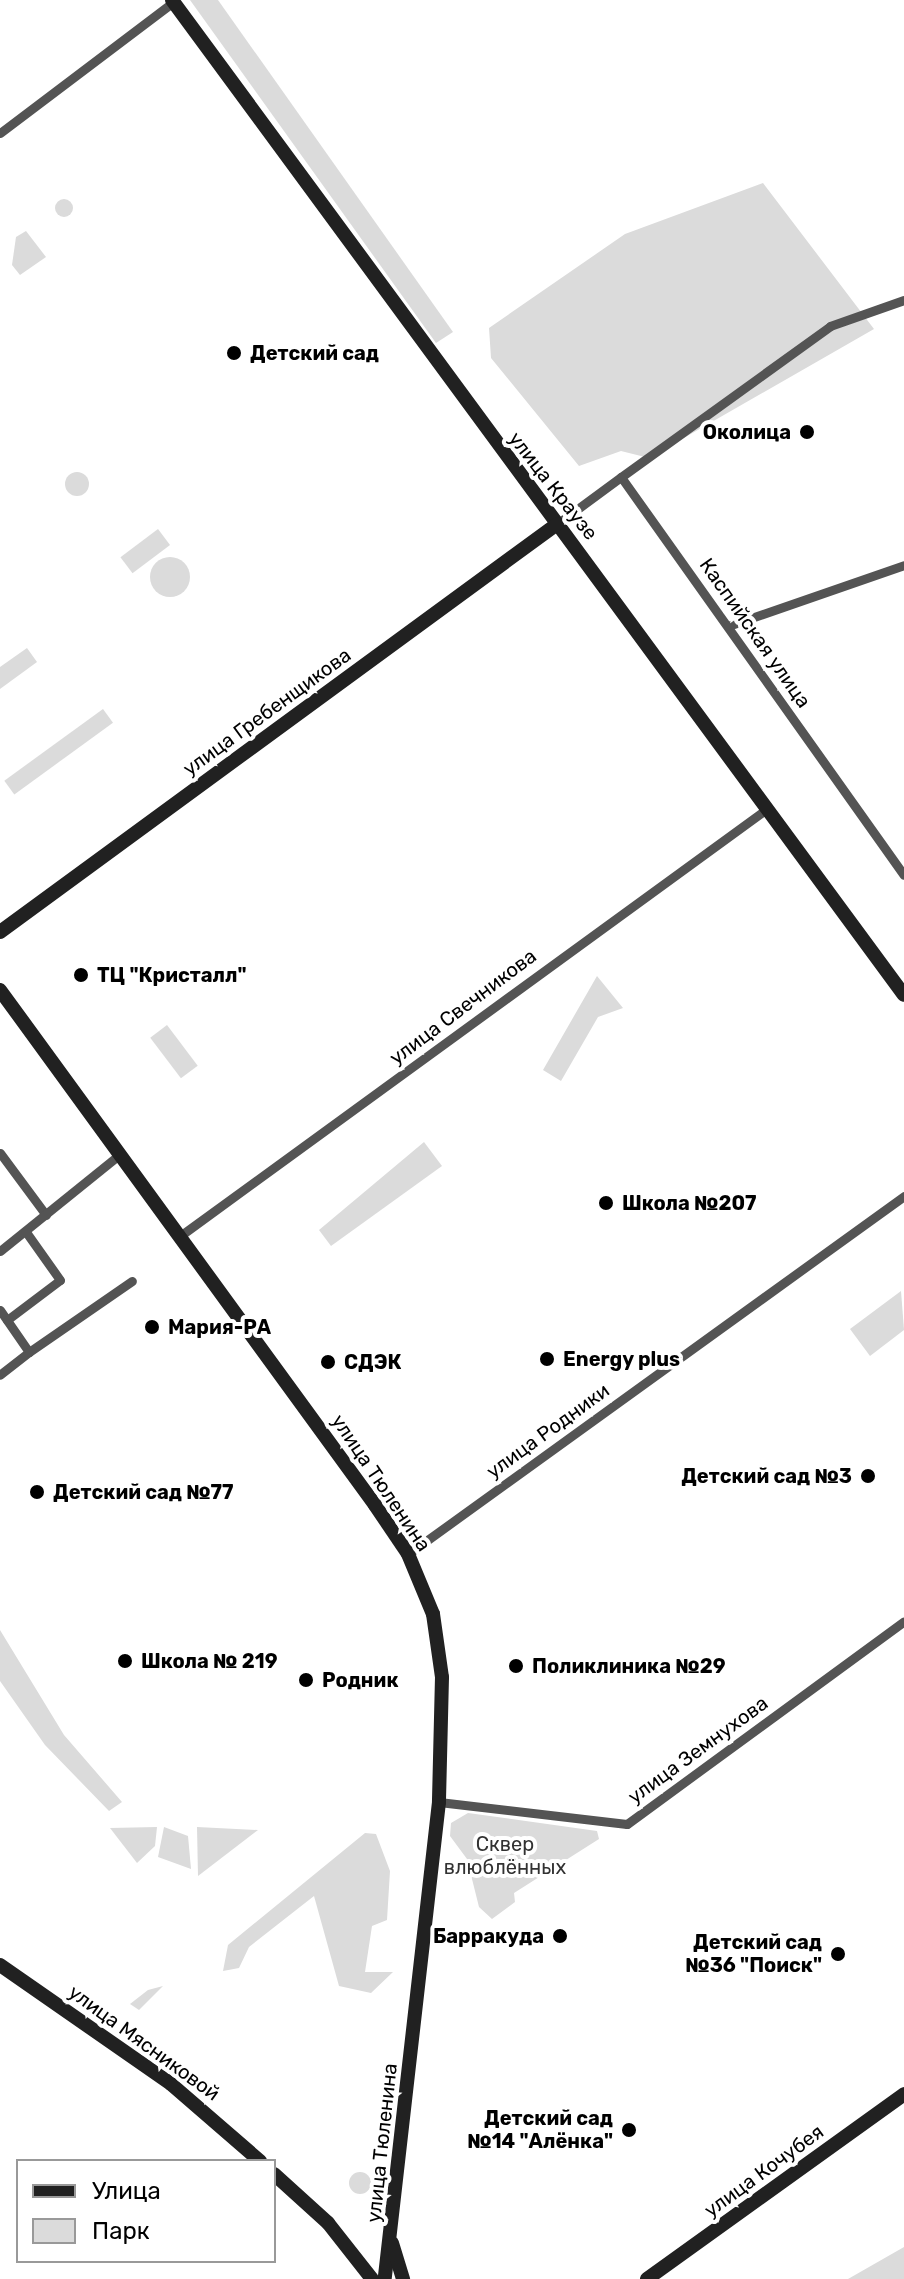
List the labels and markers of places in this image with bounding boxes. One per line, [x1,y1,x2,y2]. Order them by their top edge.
place label: Детский сад [250,341,379,365]
marker: Детский сад [225,344,243,362]
place label: Околица [703,420,791,444]
marker: Околица [798,423,816,441]
place label: ТЦ "Кристалл" [97,963,246,987]
marker: ТЦ "Кристалл" [72,966,90,984]
place label: Школа №207 [622,1191,757,1215]
marker: Школа №207 [597,1194,615,1212]
place label: Мария-РА [168,1315,271,1339]
marker: Мария-РА [143,1318,161,1336]
place label: Energy plus [563,1347,681,1371]
place label: СДЭК [344,1350,402,1374]
marker: Energy plus [538,1350,556,1368]
marker: СДЭК [319,1353,337,1371]
place label: Детский сад №3 [681,1464,852,1488]
marker: Детский сад №3 [859,1467,877,1485]
place label: Детский сад №77 [53,1480,233,1504]
marker: Детский сад №77 [28,1483,46,1501]
place label: Школа № 219 [141,1649,278,1673]
marker: Школа № 219 [116,1652,134,1670]
place label: Поликлиника №29 [532,1654,726,1678]
marker: Поликлиника №29 [507,1657,525,1675]
place label: Родник [322,1668,398,1692]
marker: Родник [297,1671,315,1689]
place label: Барракуда [433,1924,544,1948]
marker: Барракуда [551,1927,569,1945]
place label: Детский сад №36 "Поиск" [685,1930,822,1977]
marker: Детский сад №36 "Поиск" [829,1945,847,1963]
place label: Детский сад №14 "Алёнка" [467,2106,613,2153]
marker: Детский сад №14 "Алёнка" [620,2121,638,2139]

